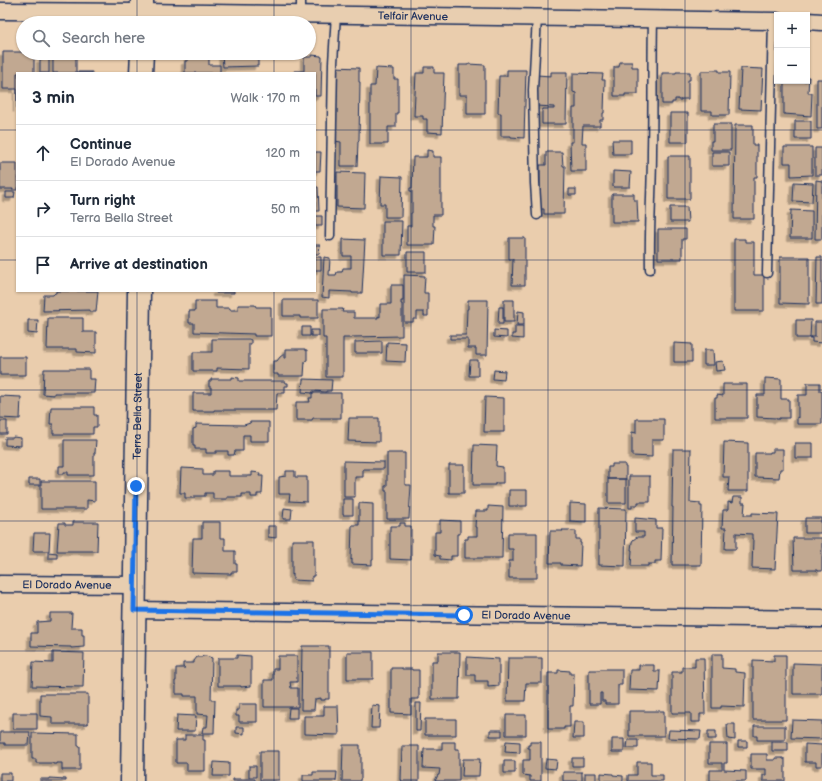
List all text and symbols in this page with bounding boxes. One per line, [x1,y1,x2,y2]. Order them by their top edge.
street label: Telfair Avenue [378,9,449,23]
map controls [774,12,810,84]
button: + [774,12,810,48]
search box [16,16,316,60]
icon: search [30,27,52,49]
text: Search here [62,29,145,48]
button: − [774,48,810,84]
text: 3 min [32,88,75,108]
text: Walk · 170 m [230,90,300,106]
text: Continue [70,135,132,154]
icon: ahead [32,142,54,164]
text: 120 m [265,145,300,161]
text: El Dorado Avenue [70,154,175,170]
text: Turn right [70,191,135,210]
icon: right [32,198,54,220]
text: 50 m [271,201,300,217]
text: Terra Bella Street [70,210,173,226]
icon: arrive [32,254,54,276]
text: Arrive at destination [70,255,208,274]
street label: Terra Bella Street [130,372,144,460]
route end [127,477,145,495]
street label: El Dorado Avenue [22,578,112,591]
route start [455,606,473,624]
street label: El Dorado Avenue [481,608,571,622]

